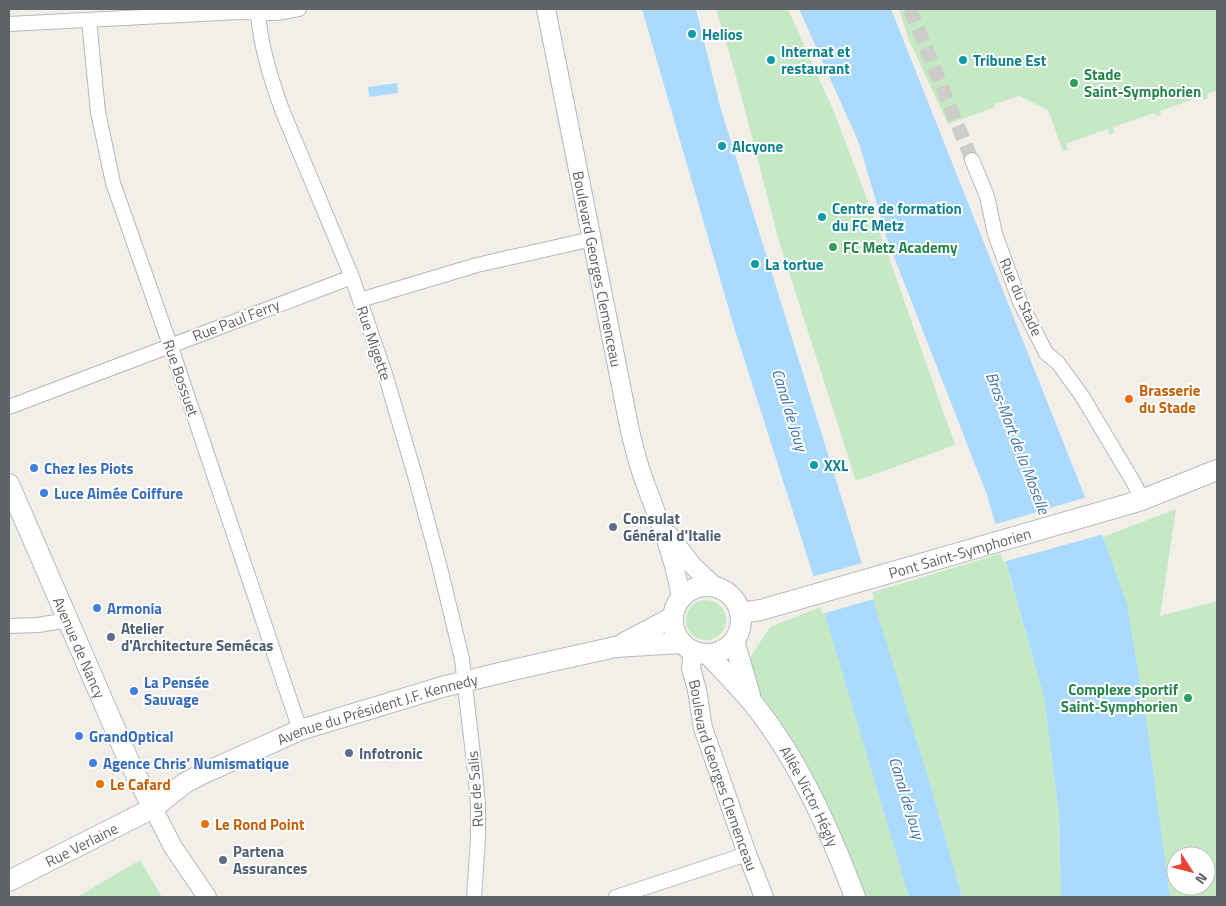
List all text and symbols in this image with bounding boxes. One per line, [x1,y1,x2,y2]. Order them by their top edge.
place label: Helios [702,23,743,46]
marker: Helios [686,28,698,40]
place label: Internat et restaurant [781,40,851,80]
place label: Tribune Est [973,49,1047,72]
marker: Internat et restaurant [765,54,777,66]
marker: Tribune Est [957,54,969,66]
place label: Stade Saint-Symphorien [1084,63,1201,103]
marker: Stade Saint-Symphorien [1068,77,1080,89]
place label: Alcyone [732,135,783,158]
marker: Alcyone [716,140,728,152]
street label: Boulevard Georges Clemenceau [567,169,628,369]
place label: Centre de formation du FC Metz [832,197,962,237]
marker: Centre de formation du FC Metz [816,211,828,223]
place label: FC Metz Academy [843,236,958,259]
marker: FC Metz Academy [827,241,839,253]
place label: La tortue [765,253,824,276]
street label: Rue du Stade [994,254,1048,340]
marker: La tortue [749,258,761,270]
street label: Rue Paul Ferry [189,293,283,347]
street label: Rue Migette [351,303,397,383]
street label: Rue Bossuet [157,336,205,420]
water label: Canal de Jouy [766,366,814,456]
water label: Bras-Mort de la Moselle [980,368,1057,519]
place label: Brasserie du Stade [1139,379,1201,419]
marker: Brasserie du Stade [1123,393,1135,405]
place label: XXL [824,454,848,477]
place label: Chez les Piots [44,457,134,480]
marker: XXL [808,459,820,471]
marker: Chez les Piots [28,462,40,474]
place label: Luce Aimée Coiffure [54,482,184,505]
marker: Luce Aimée Coiffure [38,487,50,499]
place label: Consulat Général d'Italie [623,507,722,547]
marker: Consulat Général d'Italie [607,521,619,533]
street label: Pont Saint-Symphorien [886,521,1034,584]
street label: Avenue de Nancy [48,593,112,702]
place label: Armonia [107,597,162,620]
marker: Armonia [91,602,103,614]
place label: Atelier d'Architecture Semécas [121,617,273,657]
marker: Atelier d'Architecture Semécas [105,631,117,643]
street label: Avenue du Président J.F. Kennedy [273,667,480,750]
place label: La Pensée Sauvage [144,671,210,711]
street label: Boulevard Georges Clemenceau [683,677,764,874]
place label: Complexe sportif Saint-Symphorien [1061,678,1179,718]
marker: La Pensée Sauvage [128,685,140,697]
marker: Complexe sportif Saint-Symphorien [1182,692,1194,704]
place label: GrandOptical [89,725,174,748]
marker: GrandOptical [73,730,85,742]
street label: Allée Victor Hégly [774,741,845,850]
place label: Infotronic [359,742,423,765]
marker: Infotronic [343,747,355,759]
street label: Rue de Salis [461,750,489,828]
place label: Agence Chris' Numismatique [103,752,290,775]
water label: Canal de Jouy [883,754,931,844]
marker: Agence Chris' Numismatique [87,757,99,769]
place label: Le Cafard [110,773,171,796]
marker: Le Cafard [94,778,106,790]
place label: Le Rond Point [215,813,305,836]
street label: Rue Verlaine [41,816,122,872]
marker: Le Rond Point [199,818,211,830]
place label: Partena Assurances [233,840,307,880]
north arrow [1166,846,1216,896]
marker: Partena Assurances [217,854,229,866]
text: N [1191,869,1213,889]

